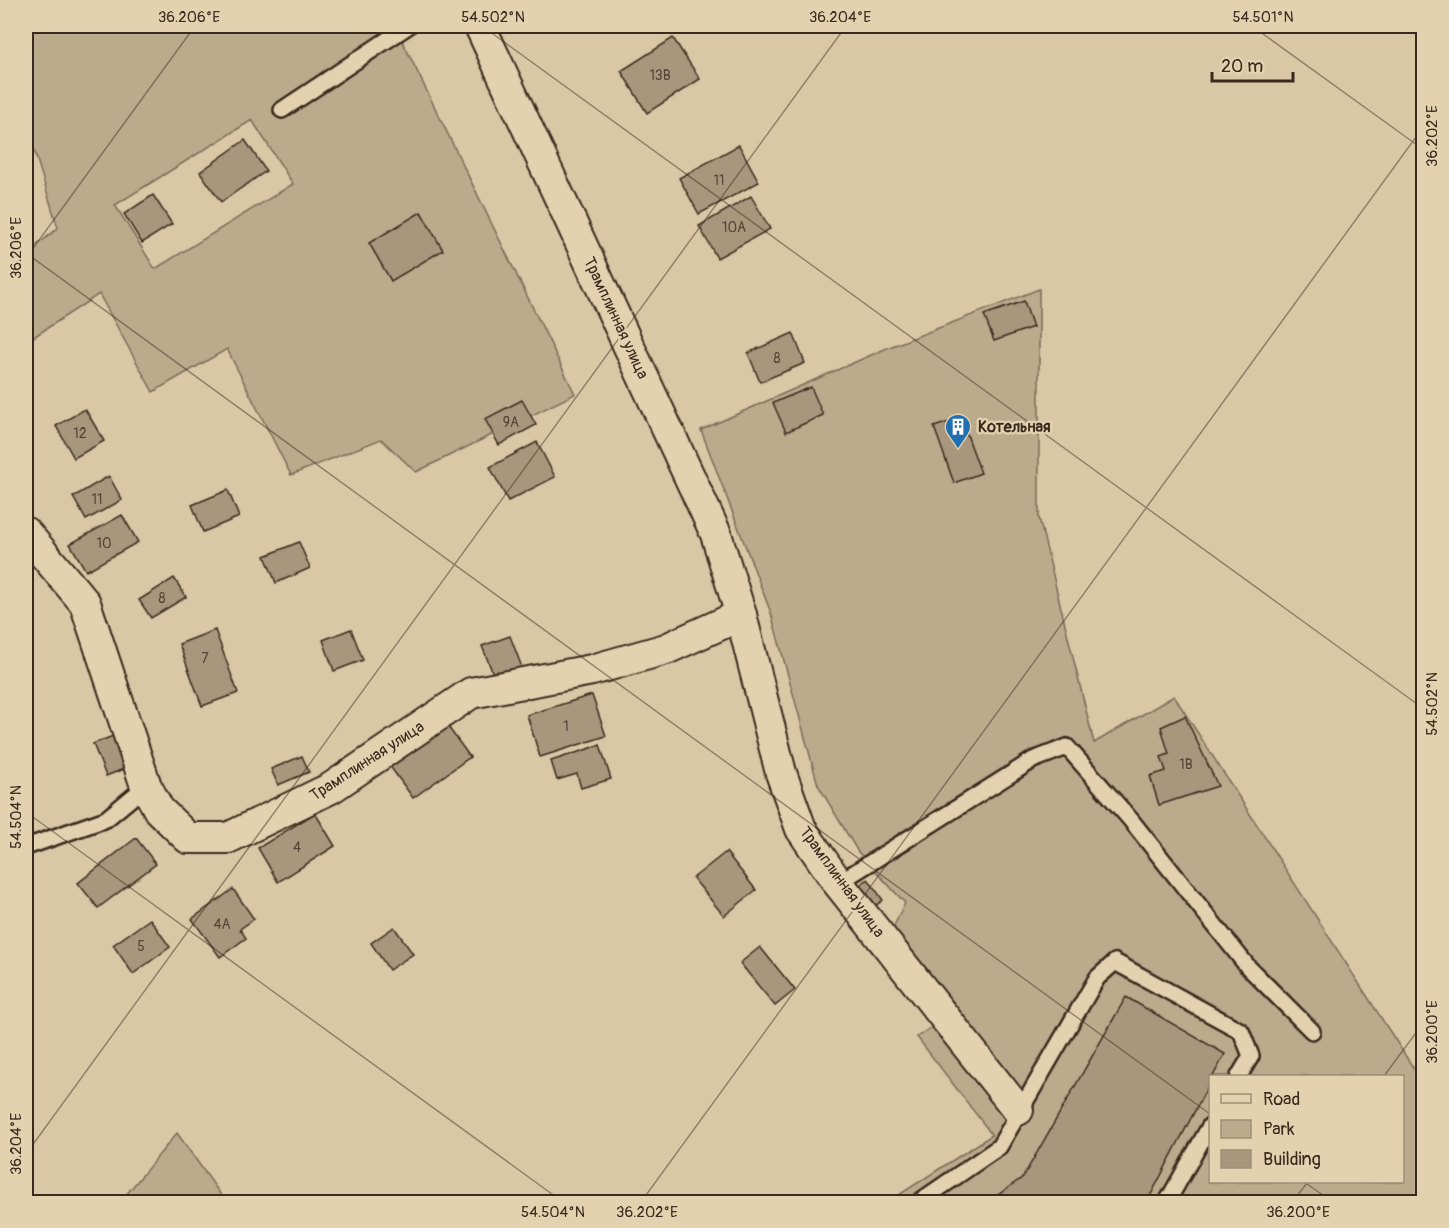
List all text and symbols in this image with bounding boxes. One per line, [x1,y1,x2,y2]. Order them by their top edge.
text: 36.206°E [158,8,220,27]
text: 54.502°N [461,8,525,27]
text: 36.204°E [809,8,871,27]
text: 54.501°N [1232,8,1294,27]
scale bar [1212,45,1293,83]
text: 20 m [1221,55,1263,78]
house number: 13В [649,67,671,84]
text: 36.202°E [1423,105,1442,167]
house number: 11 [714,172,724,189]
text: 36.206°E [7,217,26,279]
house number: 10А [722,219,746,236]
street label: Трамплинная улица [579,254,653,382]
house number: 8 [773,350,781,367]
building icon: Котельная [943,412,973,450]
house number: 9А [503,414,519,431]
place label: Котельная [978,417,1051,437]
house number: 12 [73,425,87,442]
house number: 11 [92,491,102,508]
house number: 10 [96,535,112,552]
house number: 8 [158,590,166,607]
house number: 7 [201,650,209,667]
text: 54.502°N [1423,672,1442,736]
street label: Трамплинная улица [306,717,428,805]
house number: 1 [563,718,569,735]
house number: 1В [1179,756,1193,773]
text: 54.504°N [7,785,26,849]
street label: Трамплинная улица [795,823,889,941]
house number: 4 [293,839,301,856]
house number: 4А [213,916,231,933]
house number: 5 [137,938,145,955]
text: 36.200°E [1423,1000,1442,1064]
legend [1209,1075,1404,1183]
text: Road [1263,1088,1300,1111]
text: 36.204°E [7,1113,26,1175]
text: Park [1263,1118,1295,1141]
text: Building [1263,1148,1321,1171]
text: 54.504°N [521,1203,585,1222]
text: 36.202°E [616,1203,678,1222]
text: 36.200°E [1266,1203,1330,1222]

